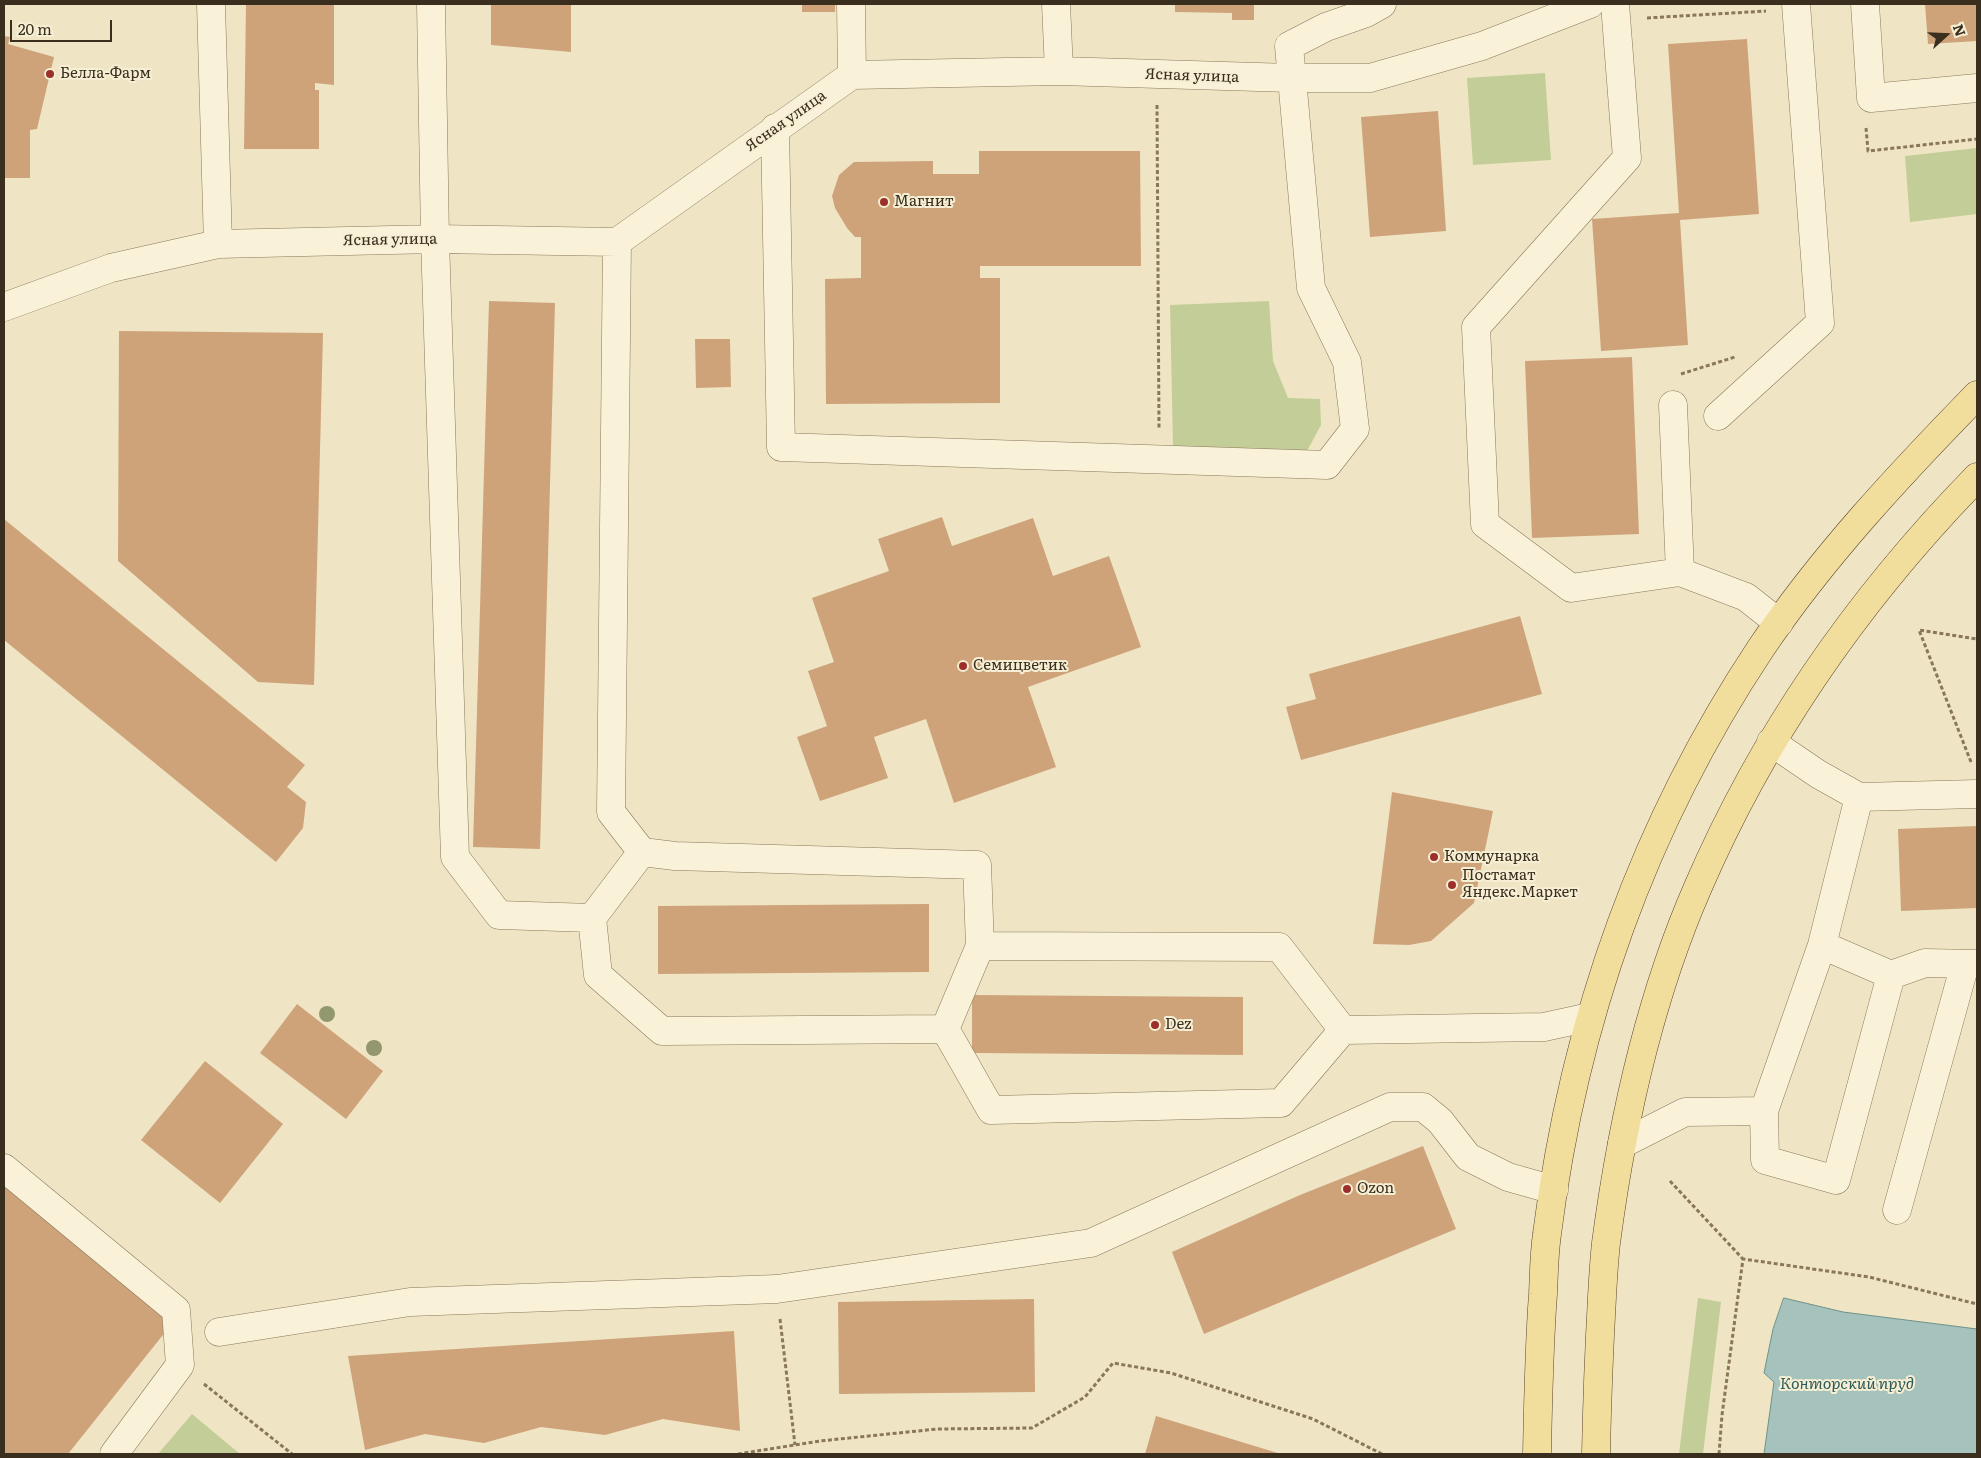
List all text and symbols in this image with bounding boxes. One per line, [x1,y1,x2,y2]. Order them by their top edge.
scale bar [12,10,115,42]
north arrow [1921,10,1971,60]
text: 20 m [18,17,52,40]
text: N [1949,21,1972,39]
place label: Белла-Фарм [60,65,151,83]
street label: Ясная улица [1145,65,1239,87]
marker: Белла-Фарм [44,68,56,80]
street label: Ясная улица [742,87,830,155]
place label: Магнит [894,193,954,211]
marker: Магнит [878,196,890,208]
street label: Ясная улица [343,230,437,250]
place label: Семицветик [973,657,1067,675]
marker: Семицветик [957,660,969,672]
place label: Коммунарка [1444,848,1539,866]
marker: Коммунарка [1428,851,1440,863]
place label: Постамат Яндекс.Маркет [1462,867,1578,902]
marker: Постамат Яндекс.Маркет [1446,879,1458,891]
place label: Dez [1165,1016,1191,1034]
marker: Dez [1149,1019,1161,1031]
place label: Ozon [1357,1180,1394,1198]
marker: Ozon [1341,1183,1353,1195]
water label: Конторский пруд [1780,1374,1914,1394]

